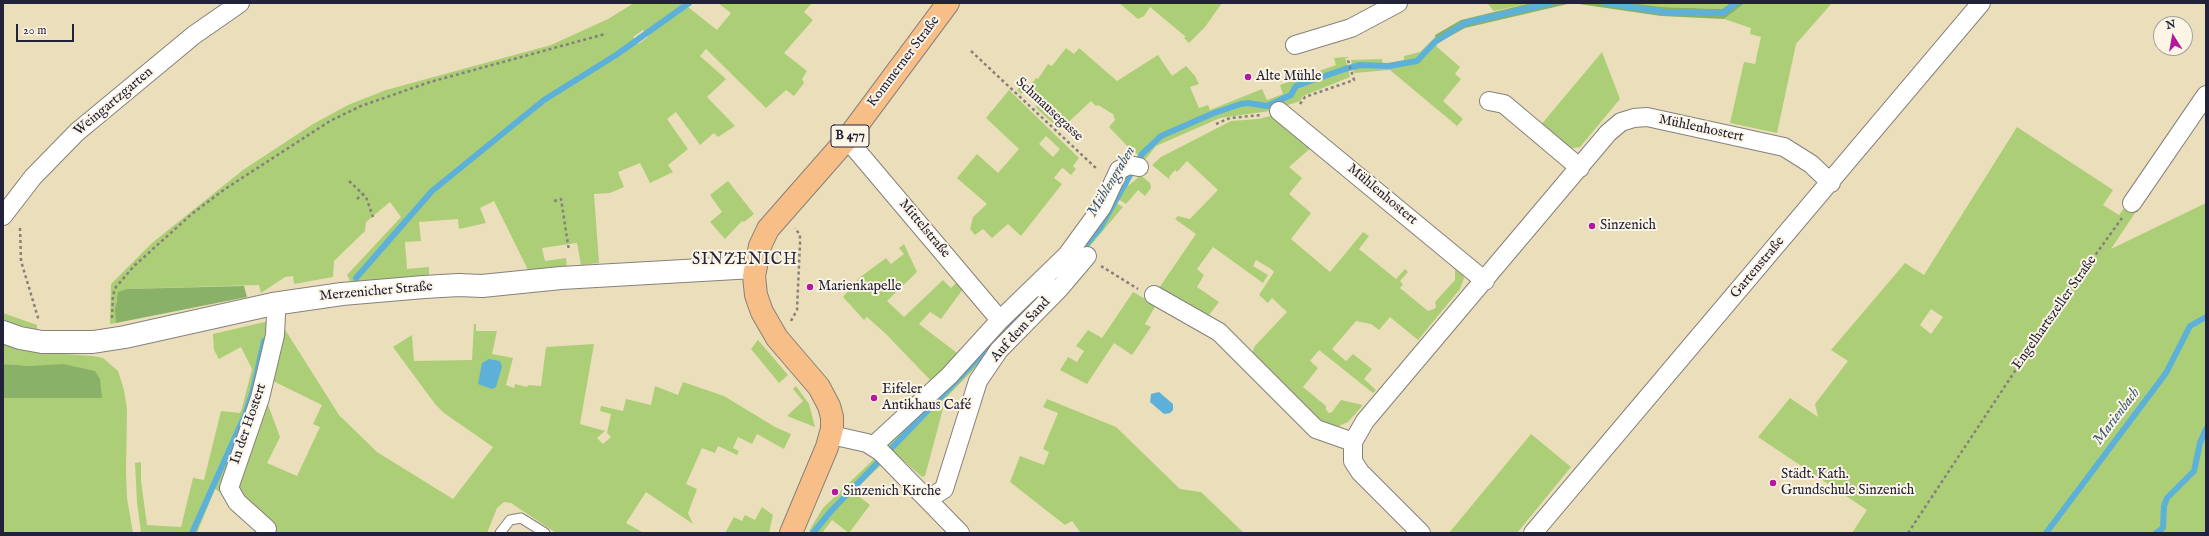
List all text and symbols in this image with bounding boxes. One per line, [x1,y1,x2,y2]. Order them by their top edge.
street label: Kommerner Straße [864,13,944,111]
scale bar [18,16,76,42]
north arrow [2153,16,2193,56]
text: N [2165,17,2177,33]
text: 20 m [23,23,46,38]
street label: Weingartzgarten [71,64,157,140]
place label: Alte Mühle [1256,69,1321,85]
marker: Alte Mühle [1243,72,1253,82]
street label: Schmausegasse [1012,75,1086,145]
street label: Mühlenhostert [1657,112,1745,146]
road number: B 477 [831,125,869,147]
water label: Mühlengraben [1084,144,1140,220]
street label: Mühlenhostert [1344,161,1420,229]
street label: Mittelstraße [895,196,953,262]
place label: Sinzenich [1600,218,1656,234]
marker: Sinzenich [1587,221,1597,231]
street label: Gartenstraße [1727,234,1789,302]
district label: SINZENICH [692,251,798,271]
street label: Engelhartszeller Straße [2009,253,2101,373]
street label: Merzenicher Straße [319,279,433,305]
place label: Marienkapelle [818,279,902,295]
marker: Marienkapelle [805,282,815,292]
street label: Auf dem Sand [988,294,1054,366]
street label: In der Hostert [227,382,271,466]
place label: Eifeler Antikhaus Café [882,382,971,414]
water label: Marienbach [2090,385,2144,449]
marker: Eifeler Antikhaus Café [869,393,879,403]
place label: Städt. Kath. Grundschule Sinzenich [1781,467,1914,500]
marker: Städt. Kath. Grundschule Sinzenich [1768,478,1778,488]
place label: Sinzenich Kirche [843,484,941,500]
marker: Sinzenich Kirche [830,487,840,497]

